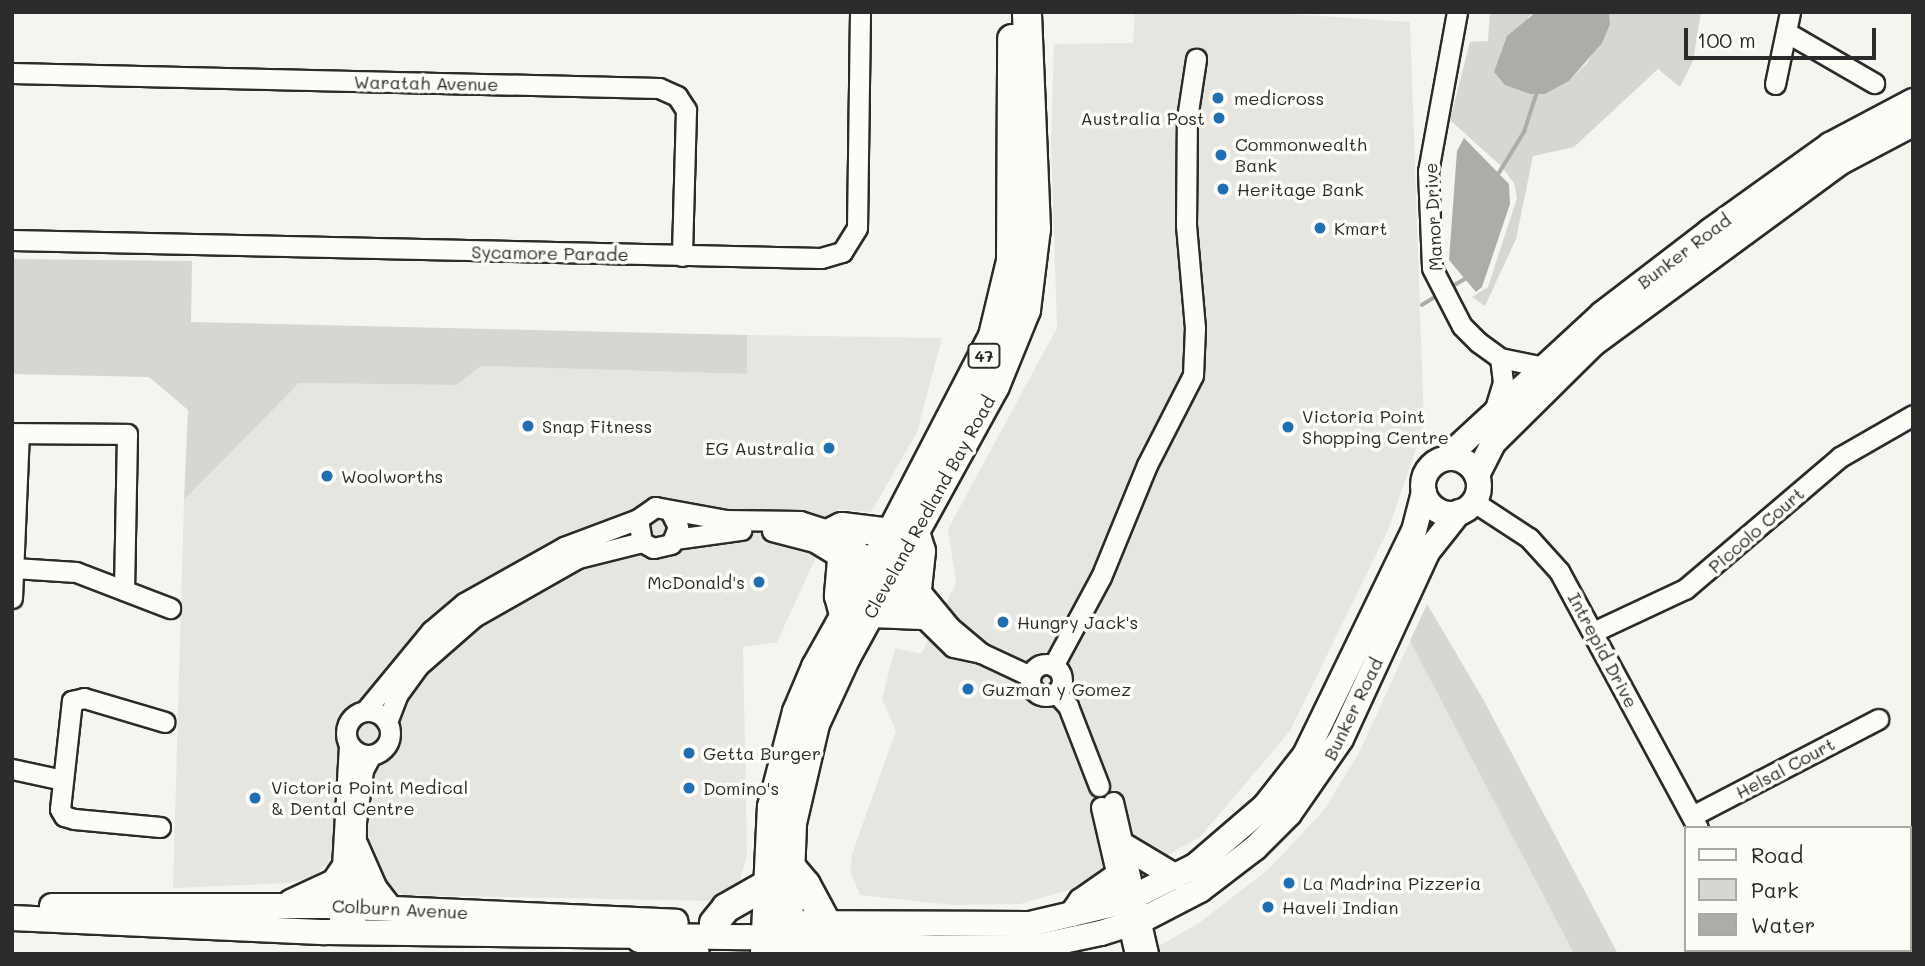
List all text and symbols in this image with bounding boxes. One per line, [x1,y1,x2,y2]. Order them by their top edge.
scale bar [1687,14,1880,58]
text: 100 m [1697,26,1756,53]
street label: Waratah Avenue [354,71,498,95]
place label: medicross [1234,87,1324,109]
marker: medicross [1208,88,1228,108]
place label: Australia Post [1080,107,1205,129]
marker: Australia Post [1211,110,1227,126]
place label: Commonwealth Bank [1235,134,1367,176]
marker: Commonwealth Bank [1213,147,1229,163]
street label: Manor Drive [1419,162,1447,272]
place label: Heritage Bank [1237,178,1364,200]
marker: Heritage Bank [1215,181,1231,197]
street label: Bunker Road [1633,209,1735,293]
place label: Kmart [1334,217,1387,239]
marker: Kmart [1312,220,1328,236]
street label: Sycamore Parade [471,241,629,265]
road number: 47 [967,344,1002,368]
street label: Cleveland Redland Bay Road [859,392,999,622]
place label: Victoria Point Shopping Centre [1302,406,1449,448]
place label: Snap Fitness [542,415,652,437]
marker: Snap Fitness [520,418,536,434]
marker: Victoria Point Shopping Centre [1280,419,1296,435]
place label: EG Australia [705,437,815,459]
marker: EG Australia [821,440,837,456]
place label: Woolworths [341,465,443,487]
marker: Woolworths [319,468,335,484]
street label: Piccolo Court [1704,483,1808,577]
place label: McDonald's [647,571,745,593]
marker: McDonald's [751,574,767,590]
street label: Intrepid Drive [1564,589,1642,711]
place label: Hungry Jack's [1017,611,1138,633]
marker: Hungry Jack's [995,614,1011,630]
street label: Bunker Road [1319,654,1387,764]
place label: Guzman y Gomez [982,678,1131,700]
marker: Guzman y Gomez [960,681,976,697]
street label: Helsal Court [1732,733,1838,803]
place label: Getta Burger [703,742,821,764]
marker: Getta Burger [681,745,697,761]
place label: Victoria Point Medical & Dental Centre [271,777,468,820]
place label: Domino's [703,777,779,799]
marker: Domino's [681,780,697,796]
marker: Victoria Point Medical & Dental Centre [245,788,265,808]
legend [1684,826,1911,952]
text: Road [1751,841,1803,868]
place label: La Madrina Pizzeria [1303,872,1481,894]
marker: La Madrina Pizzeria [1281,875,1297,891]
text: Park [1751,876,1799,903]
street label: Colburn Avenue [331,895,469,923]
place label: Haveli Indian [1282,896,1398,918]
marker: Haveli Indian [1260,899,1276,915]
text: Water [1751,911,1815,938]

